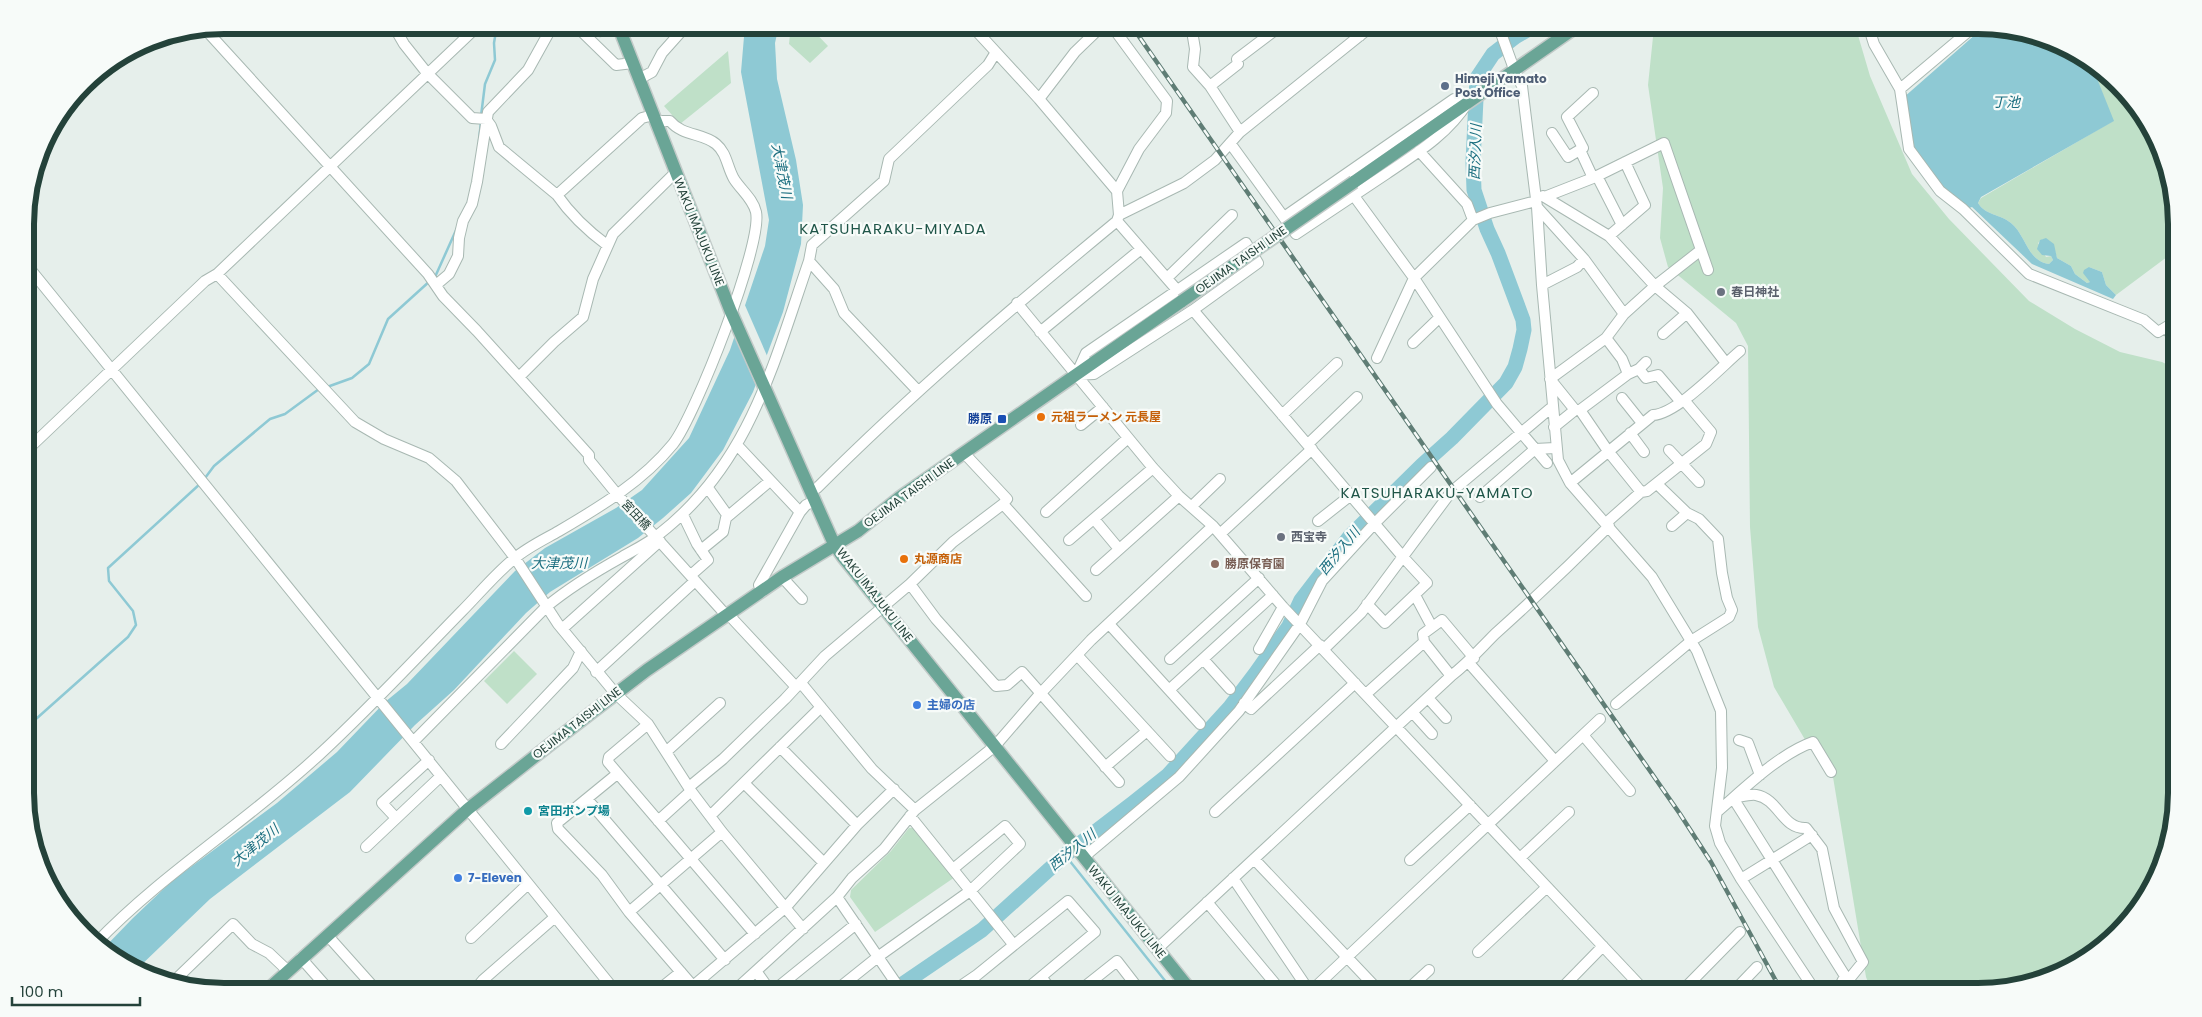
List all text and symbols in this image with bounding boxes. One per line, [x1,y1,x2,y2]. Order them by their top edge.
place label: Himeji Yamato Post Office [1455,70,1547,101]
marker: Himeji Yamato Post Office [1439,80,1451,92]
water label: 丁池 [1992,92,2022,112]
water label: 西汐入川 [1464,122,1486,180]
water label: 大津茂川 [767,142,798,202]
street label: WAKU IMAJUKU LINE [670,175,729,288]
district label: KATSUHARAKU-MIYADA [799,218,987,239]
street label: OEJIMA TAISHI LINE [1191,222,1290,298]
place label: 春日神社 [1731,283,1779,300]
marker: 春日神社 [1715,286,1727,298]
place label: 元祖ラーメン 元長屋 [1051,408,1161,425]
place label: 勝原 [968,410,992,427]
marker: 元祖ラーメン 元長屋 [1035,411,1047,423]
marker: 勝原 [996,413,1008,425]
street label: OEJIMA TAISHI LINE [860,454,958,531]
district label: KATSUHARAKU-YAMATO [1340,482,1534,503]
street label: 宮田橋 [618,496,655,534]
water label: 西汐入川 [1314,521,1366,579]
place label: 西宝寺 [1291,528,1327,545]
marker: 西宝寺 [1275,531,1287,543]
street label: WAKU IMAJUKU LINE [833,544,918,645]
place label: 丸源商店 [914,550,962,567]
water label: 大津茂川 [531,553,589,573]
marker: 丸源商店 [898,553,910,565]
place label: 勝原保育園 [1225,555,1285,572]
marker: 勝原保育園 [1209,558,1221,570]
street label: OEJIMA TAISHI LINE [529,683,625,763]
place label: 主婦の店 [927,696,975,713]
marker: 主婦の店 [911,699,923,711]
place label: 宮田ポンプ場 [538,802,610,819]
marker: 宮田ポンプ場 [522,805,534,817]
water label: 大津茂川 [227,818,285,870]
water label: 西汐入川 [1044,823,1102,875]
street label: WAKU IMAJUKU LINE [1084,862,1170,962]
place label: 7-Eleven [468,869,522,886]
marker: 7-Eleven [452,872,464,884]
scale bar [12,974,140,1006]
text: 100 m [20,981,63,1002]

